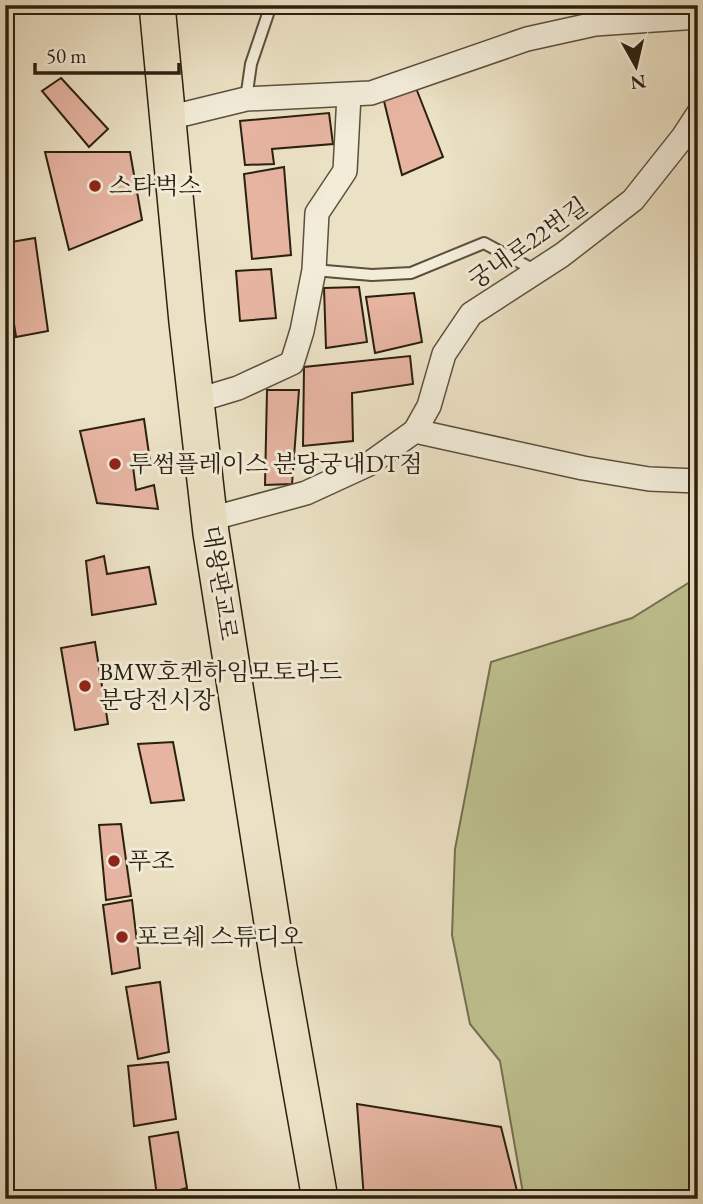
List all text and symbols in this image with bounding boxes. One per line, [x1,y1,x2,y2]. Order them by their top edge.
scale bar [35,32,178,76]
north arrow [602,32,672,102]
text: 50 m [46,42,87,69]
text: N [628,69,648,96]
place label: 스타벅스 [109,170,202,201]
marker: 스타벅스 [87,178,103,194]
street label: 궁내로22번길 [462,190,594,295]
place label: 투썸플레이스 분당궁내DT점 [129,448,423,479]
marker: 투썸플레이스 분당궁내DT점 [107,456,123,472]
street label: 대왕판교로 [196,523,245,643]
place label: BMW호켄하임모토라드 분당전시장 [99,656,342,715]
marker: BMW호켄하임모토라드 분당전시장 [77,678,93,694]
place label: 푸조 [128,845,174,876]
marker: 푸조 [106,853,122,869]
place label: 포르쉐 스튜디오 [136,921,303,952]
marker: 포르쉐 스튜디오 [114,929,130,945]

